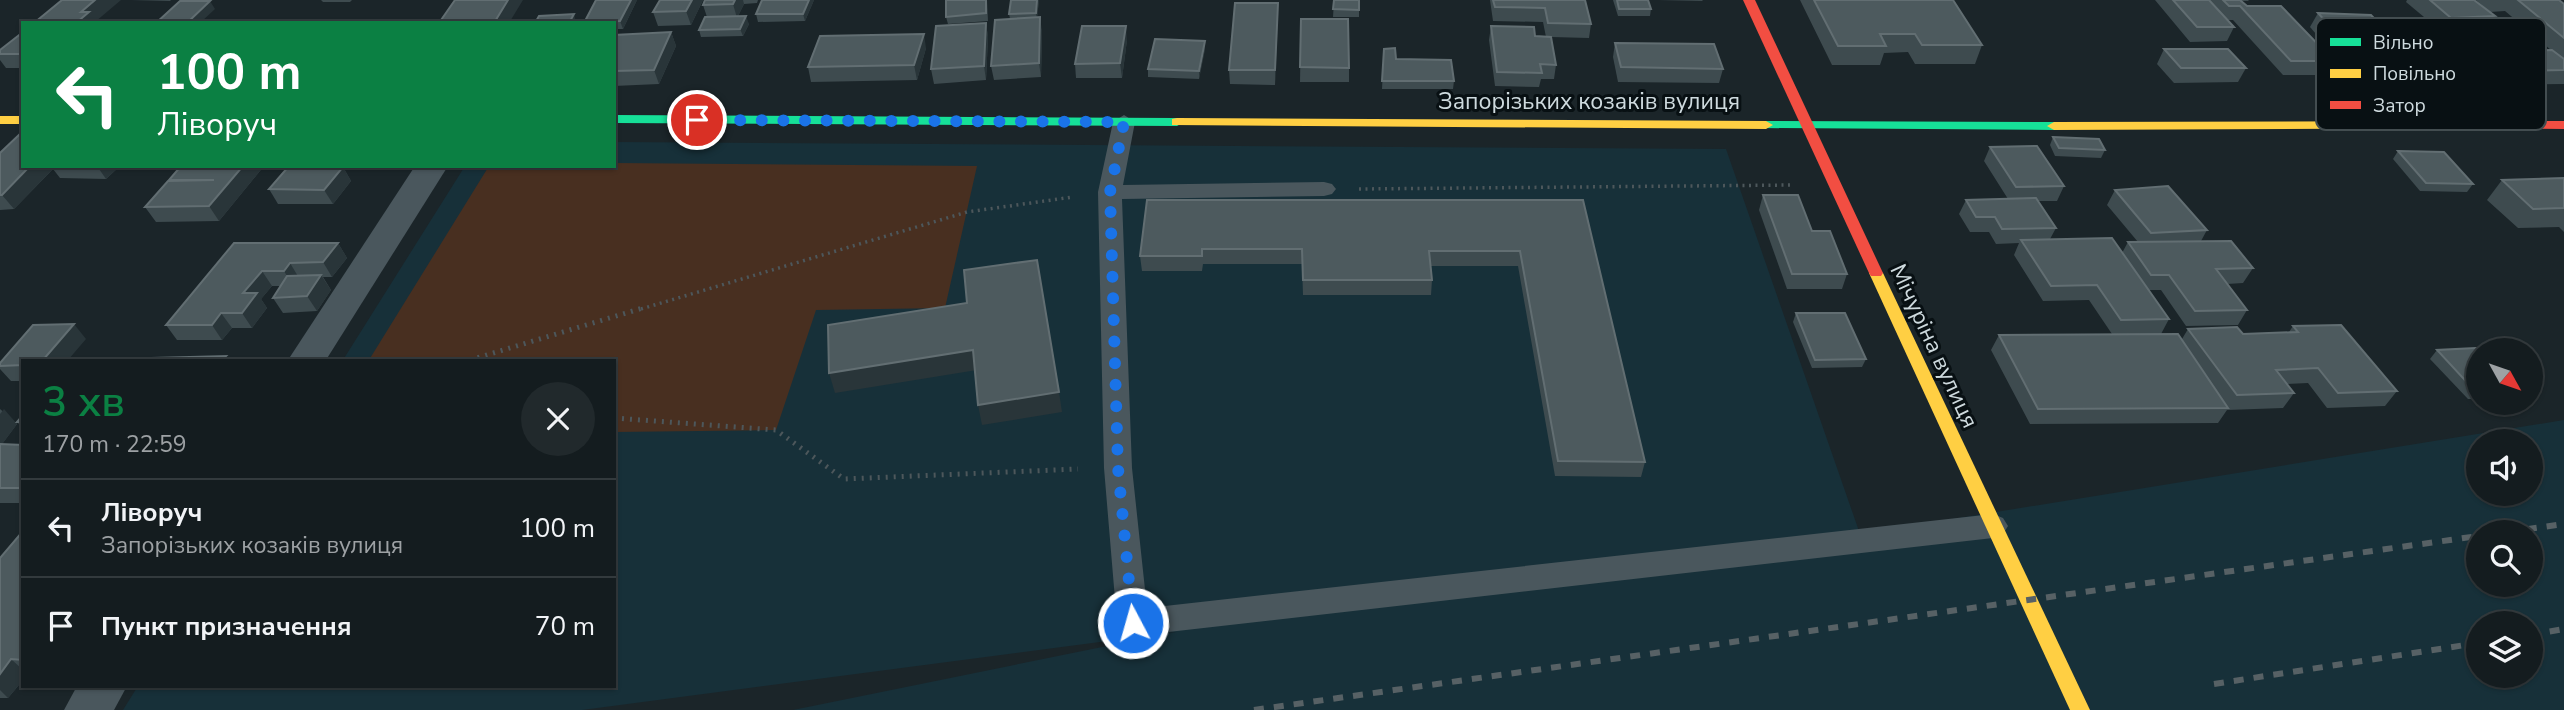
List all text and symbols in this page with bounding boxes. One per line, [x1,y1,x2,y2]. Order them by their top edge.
legend [2316,18,2546,130]
text: Вільно [2373,30,2433,56]
text: 100 m [157,39,301,106]
icon: left [42,49,133,140]
text: Повільно [2373,61,2456,87]
street label: Запорізьких козаків вулиця [1438,86,1740,117]
pin [667,90,727,150]
text: Затор [2373,93,2426,119]
icon: arrive [678,101,716,139]
text: Ліворуч [157,103,277,146]
street label: Мічуріна вулиця [1882,259,1986,433]
north arrow [2466,338,2543,415]
map controls [2466,338,2543,688]
text: 3 хв [42,374,125,431]
button: close [521,382,595,456]
text: 170 m · 22:59 [42,429,187,460]
button: sound [2466,429,2543,506]
text: Ліворуч [101,495,202,530]
icon: left [42,509,80,547]
text: 100 m [519,511,595,546]
button: search [2466,520,2543,597]
text: Запорізьких козаків вулиця [101,530,403,561]
position arrow [1096,586,1170,660]
icon: arrive [42,607,80,645]
text: Пункт призначення [101,609,352,644]
text: 70 m [535,609,595,644]
button: layers [2466,611,2543,688]

